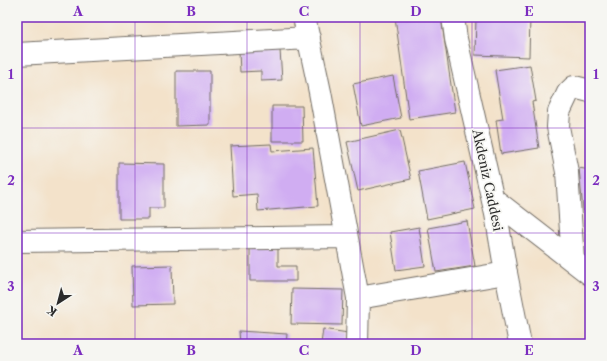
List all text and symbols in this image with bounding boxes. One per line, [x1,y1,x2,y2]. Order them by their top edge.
text: A [72,3,84,19]
text: B [186,3,196,19]
text: C [299,3,309,19]
text: D [410,3,422,19]
text: E [524,3,534,19]
text: 1 [8,66,14,82]
text: 1 [593,66,599,82]
street label: Akdeniz Caddesi [469,127,507,232]
text: 2 [7,172,15,188]
text: 2 [592,172,600,188]
text: 3 [7,278,15,294]
text: 3 [592,278,600,294]
north arrow [38,283,78,323]
text: K [43,302,60,319]
text: A [72,342,84,358]
text: B [186,342,196,358]
text: C [299,342,309,358]
text: D [410,342,422,358]
text: E [524,342,534,358]

